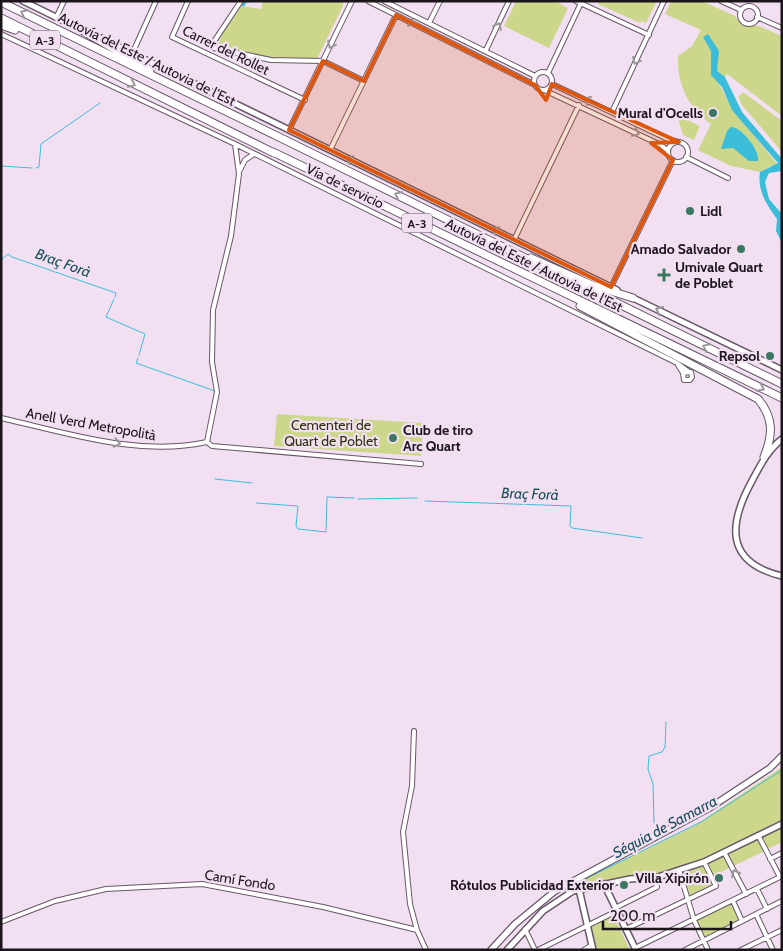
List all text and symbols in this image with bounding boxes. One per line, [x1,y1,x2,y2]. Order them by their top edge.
street label: Autovía del Este / Autovia de l'Est [55,8,239,110]
one-way arrow [20,9,29,19]
one-way arrow [407,16,416,27]
street label: Carrer del Rollet [180,21,273,79]
one-way arrow [491,22,502,31]
road number: A-3 [30,30,60,50]
one-way arrow [327,40,337,49]
one-way arrow [632,56,643,65]
one-way arrow [127,77,136,87]
one-way arrow [583,96,592,107]
place label: Mural d'Ocells [617,104,703,122]
marker: Mural d'Ocells [707,107,719,119]
one-way arrow [631,127,640,137]
one-way arrow [345,155,354,165]
street label: Vía de servicio [303,159,387,213]
one-way arrow [394,191,403,201]
place label: Lidl [700,202,722,220]
marker: Lidl [684,205,696,217]
road number: A-3 [402,214,432,232]
street label: Autovía del Este / Autovia de l'Est [442,214,626,316]
one-way arrow [491,227,500,237]
place label: Amado Salvador [631,240,731,258]
marker: Amado Salvador [735,243,747,255]
water label: Braç Forà [33,245,93,281]
place label: Umivale Quart de Poblet [675,258,763,292]
marker: Umivale Quart de Poblet [657,268,671,282]
one-way arrow [655,306,664,317]
one-way arrow [703,343,712,353]
place label: Repsol [719,347,760,365]
marker: Repsol [764,350,776,362]
one-way arrow [756,382,765,392]
street label: Anell Verd Metropolità [25,404,158,444]
park label: Cementeri de Quart de Poblet [284,416,378,450]
place label: Club de tiro Arc Quart [403,421,473,455]
marker: Club de tiro Arc Quart [387,432,399,444]
one-way arrow [113,437,122,448]
water label: Braç Forà [501,484,559,504]
water label: Séquia de Samarra [610,792,720,862]
street label: Camí Fondo [203,866,277,895]
place label: Villa Xipirón [636,869,709,887]
one-way arrow [731,869,741,878]
marker: Villa Xipirón [713,872,725,884]
place label: Rótulos Publicidad Exterior [450,876,614,894]
marker: Rótulos Publicidad Exterior [618,879,630,891]
scale bar [603,898,730,930]
text: 200 m [610,907,655,925]

